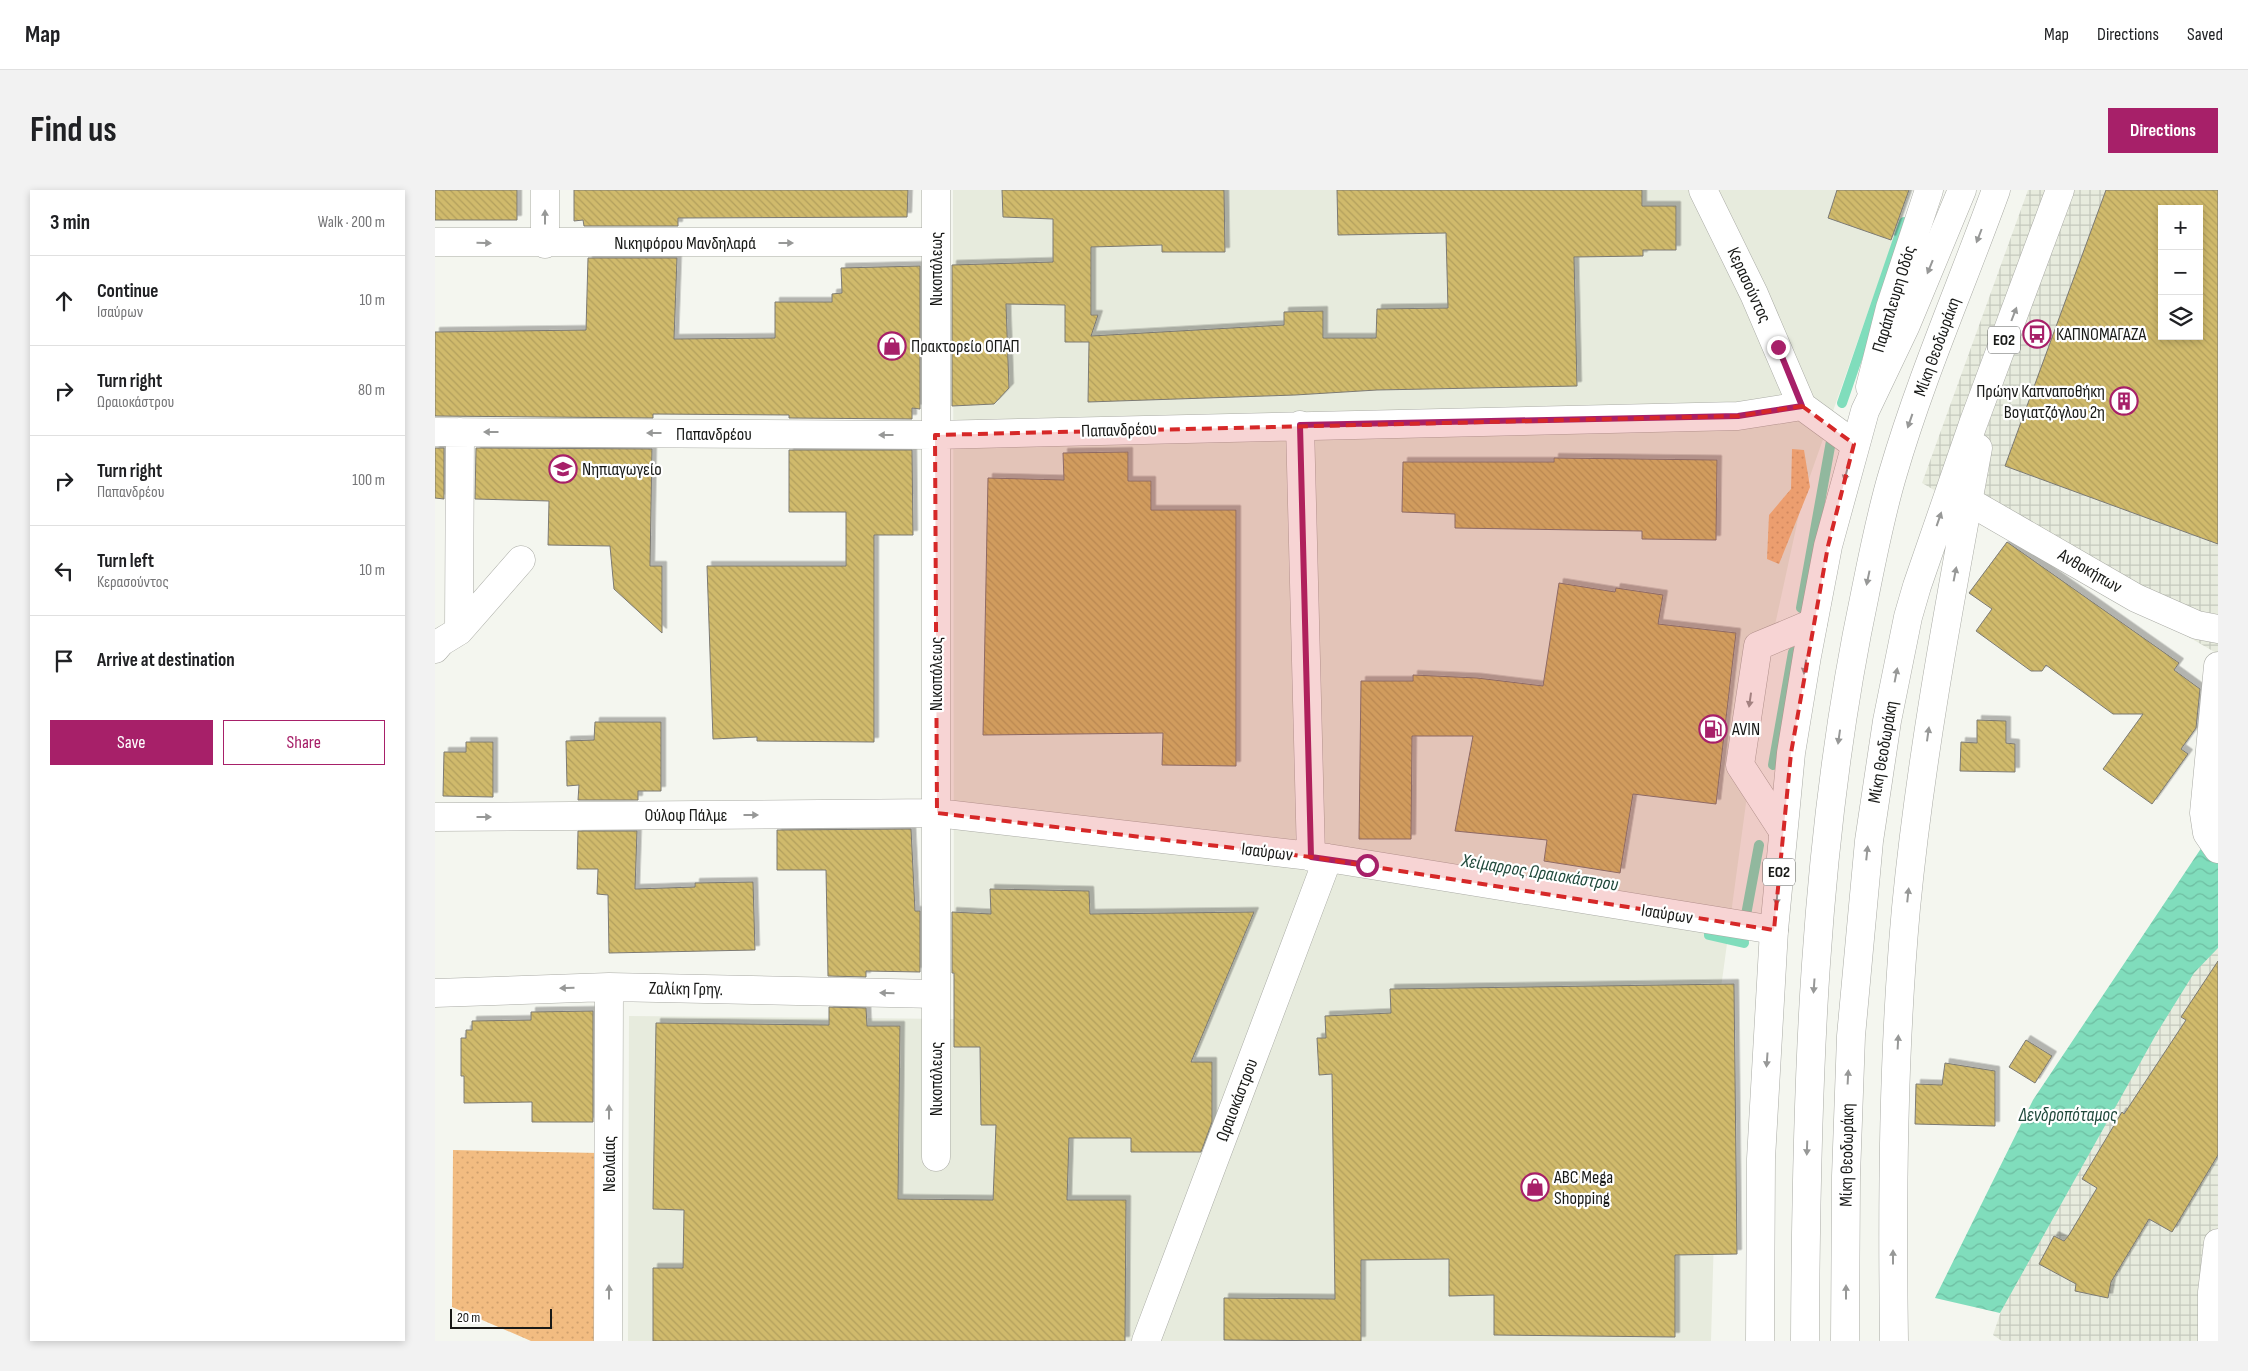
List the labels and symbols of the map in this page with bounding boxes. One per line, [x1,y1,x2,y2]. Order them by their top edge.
one-way arrow [541,209,549,225]
one-way arrow [1975,228,1982,243]
street label: Νικοπόλεως [926,232,947,306]
street label: Νικηφόρου Μανδηλαρά [614,233,756,254]
one-way arrow [476,239,492,247]
one-way arrow [778,239,794,247]
street label: Παράπλευρη Οδός [1868,243,1920,355]
street label: Κερασούντος [1722,244,1776,326]
one-way arrow [1925,260,1933,274]
street label: Μίκη Θεοδωράκη [1909,295,1965,399]
one-way arrow [2010,306,2018,321]
bus stop icon: ΚΑΠΝΟΜΑΓΑΖΑ [2022,319,2052,349]
place label: ΚΑΠΝΟΜΑΓΑΖΑ [2056,324,2147,345]
road number: ΕΟ2 [1988,326,2020,354]
shop icon: Πρακτορείο ΟΠΑΠ [877,331,907,361]
place label: Πρακτορείο ΟΠΑΠ [911,336,1020,357]
route end [1767,336,1790,359]
place label: Πρώην Καπναποθήκη Βογιατζόγλου 2η [1976,381,2105,423]
building icon: Πρώην Καπναποθήκη Βογιατζόγλου 2η [2109,386,2139,416]
one-way arrow [1906,413,1913,428]
street label: Παπανδρέου [1081,418,1157,442]
street label: Παπανδρέου [676,424,752,445]
one-way arrow [483,428,499,436]
one-way arrow [645,429,661,437]
one-way arrow [878,431,894,439]
school or university icon: Νηπιαγωγείο [548,454,578,484]
place label: Νηπιαγωγείο [582,459,662,480]
one-way arrow [1842,467,1850,482]
one-way arrow [1936,511,1944,526]
street label: Ανθοκήπων [2053,544,2126,598]
one-way arrow [1952,565,1960,581]
one-way arrow [1864,570,1872,586]
street label: Νικοπόλεως [926,637,947,711]
one-way arrow [1800,660,1808,676]
one-way arrow [1893,667,1901,683]
one-way arrow [1746,692,1754,708]
street label: Μίκη Θεοδωράκη [1864,699,1902,805]
fuel station icon: AVIN [1698,714,1728,744]
place label: AVIN [1731,719,1760,740]
one-way arrow [1924,726,1932,742]
one-way arrow [1835,730,1843,746]
street label: Ούλοφ Πάλμε [645,805,728,826]
one-way arrow [743,811,759,819]
one-way arrow [476,813,492,821]
street label: Ισαύρων [1240,838,1294,866]
one-way arrow [1863,845,1871,861]
water label: Χείμαρρος Ωραιοκάστρου [1459,849,1620,897]
route start [1356,854,1379,877]
road number: ΕΟ2 [1763,859,1795,886]
one-way arrow [1904,887,1912,903]
one-way arrow [1773,890,1781,906]
street label: Ισαύρων [1640,900,1694,928]
street label: Ζαλίκη Γρηγ. [649,978,723,1000]
one-way arrow [1810,978,1818,994]
one-way arrow [559,985,575,993]
one-way arrow [879,989,895,997]
one-way arrow [1895,1034,1903,1050]
street label: Νικοπόλεως [926,1042,947,1116]
one-way arrow [1762,1052,1770,1068]
street label: Ωραιοκάστρου [1212,1056,1262,1144]
one-way arrow [1845,1069,1853,1085]
street label: Μίκη Θεοδωράκη [1836,1103,1858,1207]
one-way arrow [605,1104,613,1120]
water label: Δενδροπόταμος [2018,1104,2118,1127]
street label: Νεολαίας [599,1136,620,1192]
one-way arrow [1802,1140,1810,1156]
place label: ABC Mega Shopping [1553,1167,1613,1209]
shop icon: ABC Mega Shopping [1520,1172,1550,1202]
one-way arrow [1889,1249,1897,1265]
one-way arrow [605,1284,613,1300]
one-way arrow [1842,1284,1850,1300]
scale bar [450,1306,553,1329]

